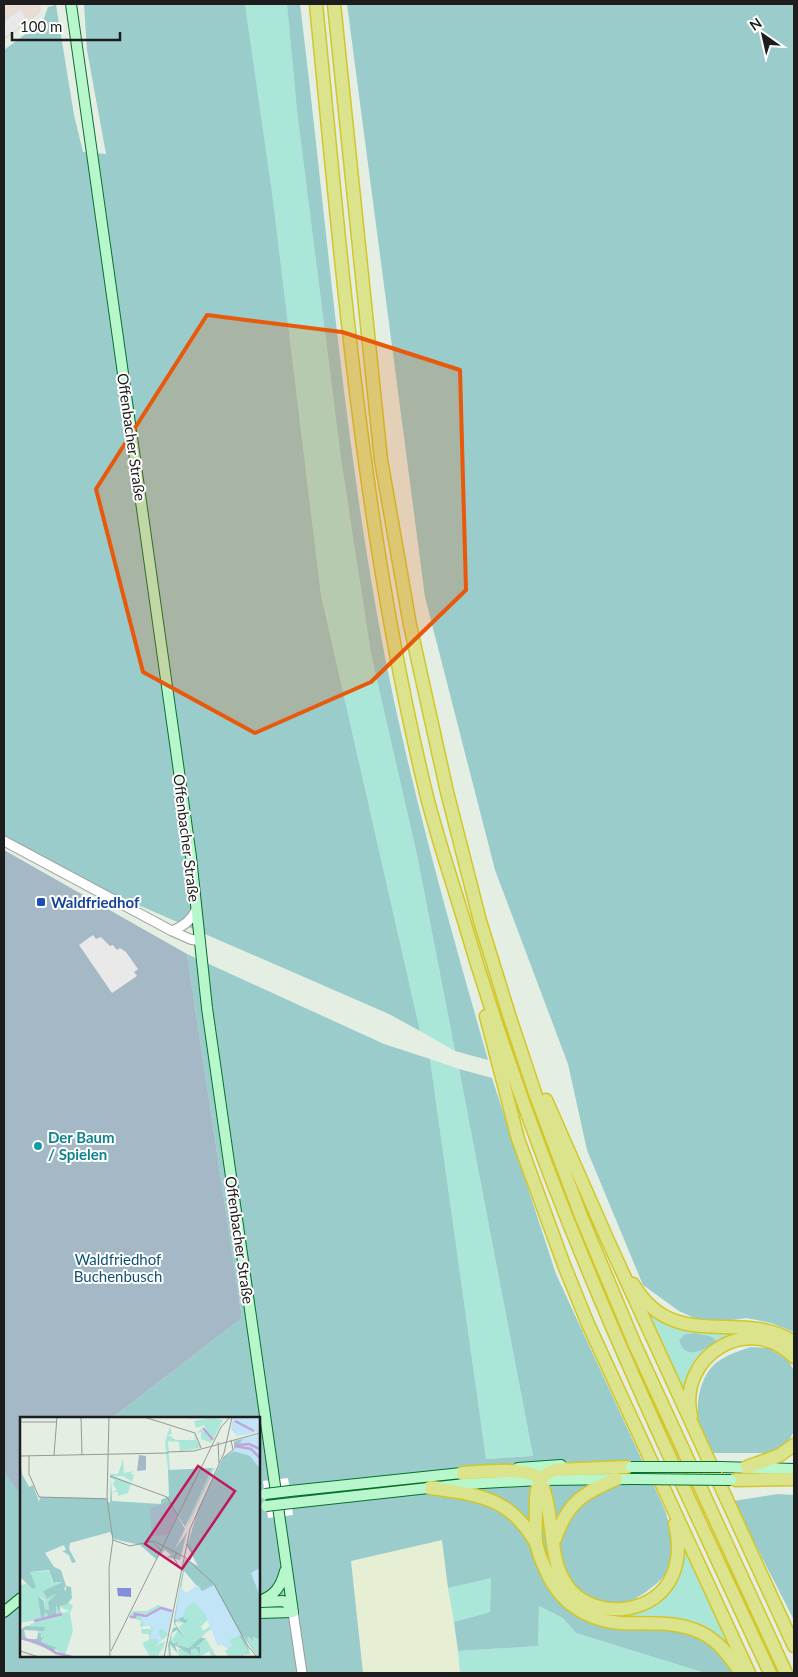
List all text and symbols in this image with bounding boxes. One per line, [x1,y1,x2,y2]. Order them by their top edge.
scale bar [12,10,120,42]
north arrow [738,10,788,60]
text: N [746,14,765,34]
text: 100 m [20,17,62,35]
street label: Offenbacher Straße [114,372,150,502]
street label: Offenbacher Straße [170,773,204,903]
place label: Waldfriedhof [51,893,140,911]
marker: Waldfriedhof [35,896,47,908]
place label: Der Baum / Spielen [48,1128,115,1163]
marker: Der Baum / Spielen [32,1140,44,1152]
street label: Offenbacher Straße [222,1175,258,1305]
park label: Waldfriedhof Buchenbusch [74,1250,162,1285]
inset map [20,1417,260,1657]

